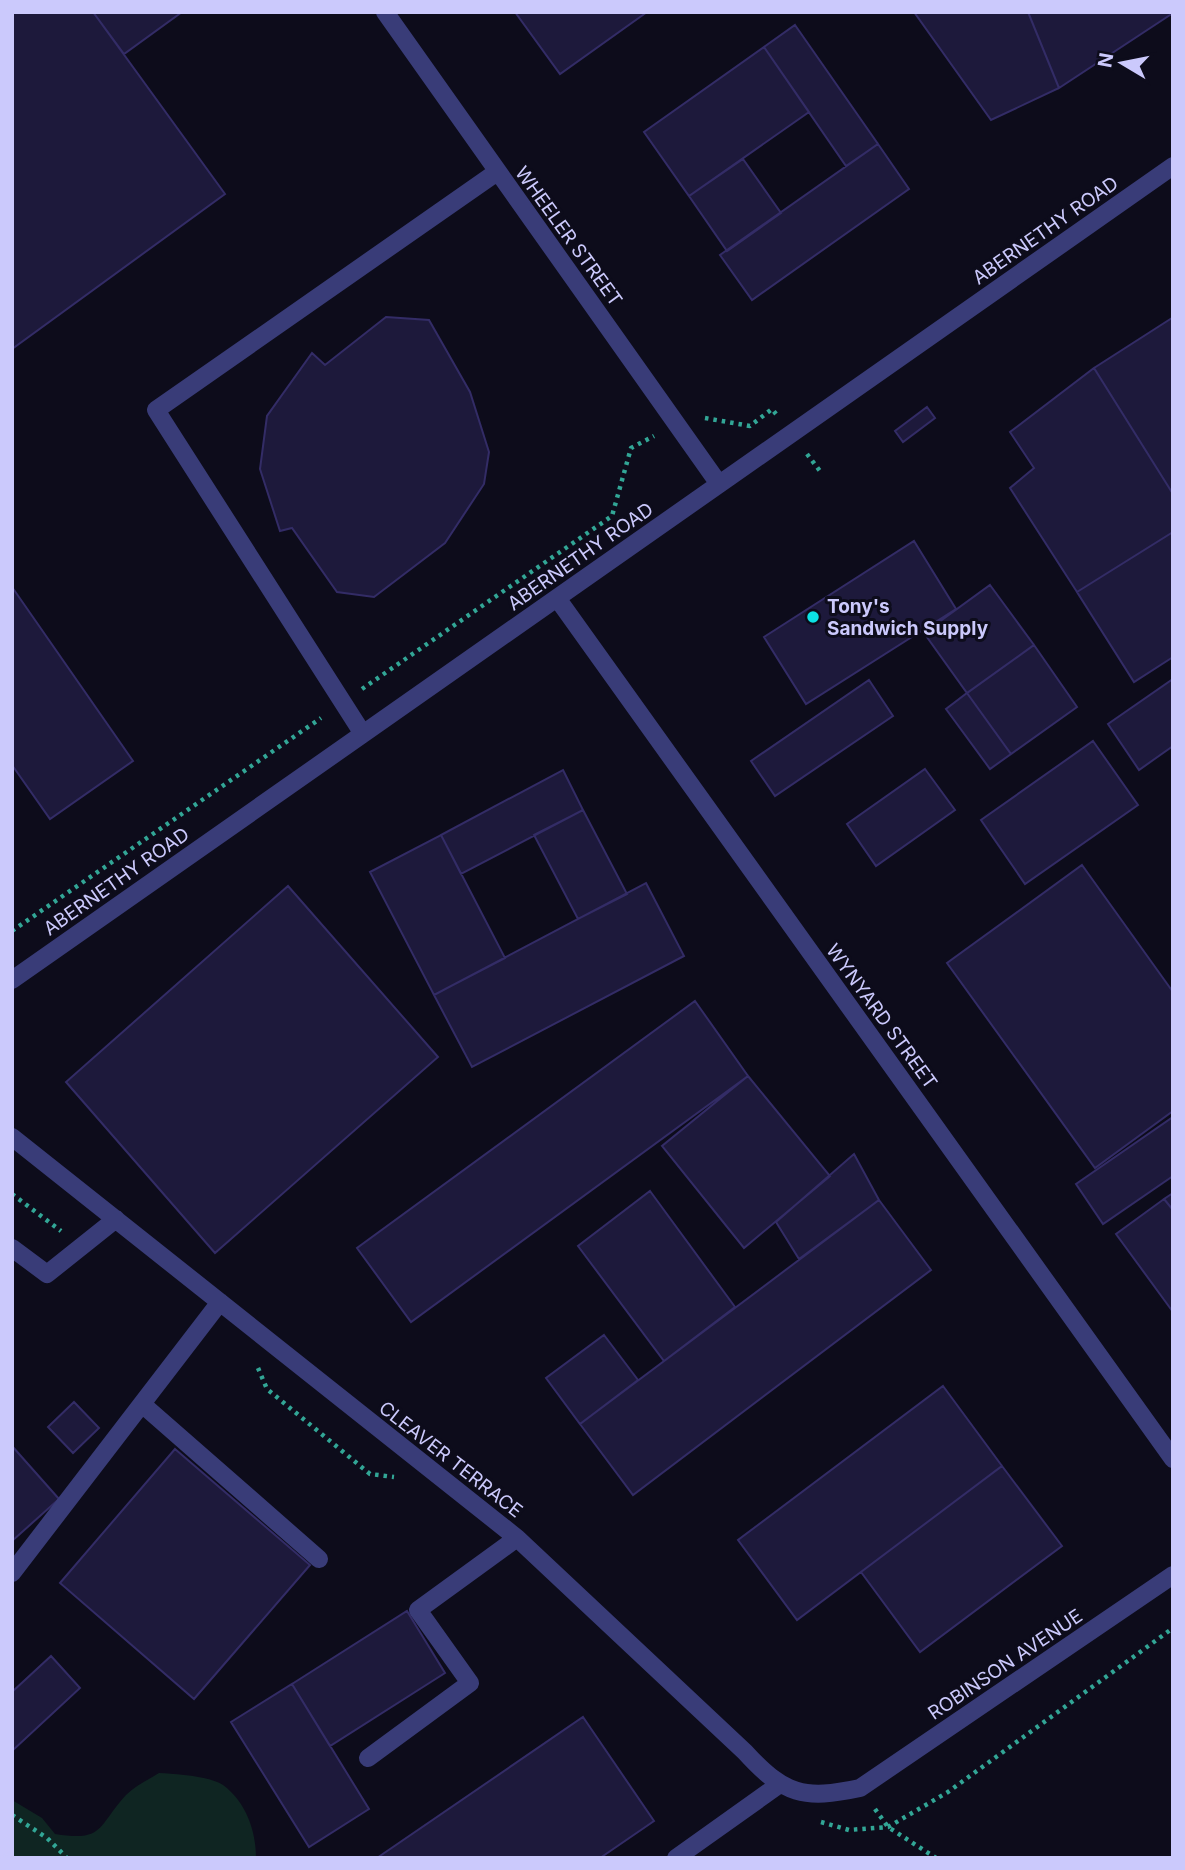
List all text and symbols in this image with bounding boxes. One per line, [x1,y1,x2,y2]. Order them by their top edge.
north arrow [1087,28,1157,98]
text: N [1093,51,1118,69]
street label: WHEELER STREET [510,162,627,311]
street label: ABERNETHY ROAD [968,172,1123,289]
street label: ABERNETHY ROAD [503,498,658,615]
place label: Tony's Sandwich Supply [827,595,989,640]
marker: Tony's Sandwich Supply [805,609,821,625]
street label: ABERNETHY ROAD [39,823,194,940]
street label: WYNYARD STREET [821,939,942,1093]
street label: CLEAVER TERRACE [374,1396,527,1523]
street label: ROBINSON AVENUE [924,1604,1087,1725]

